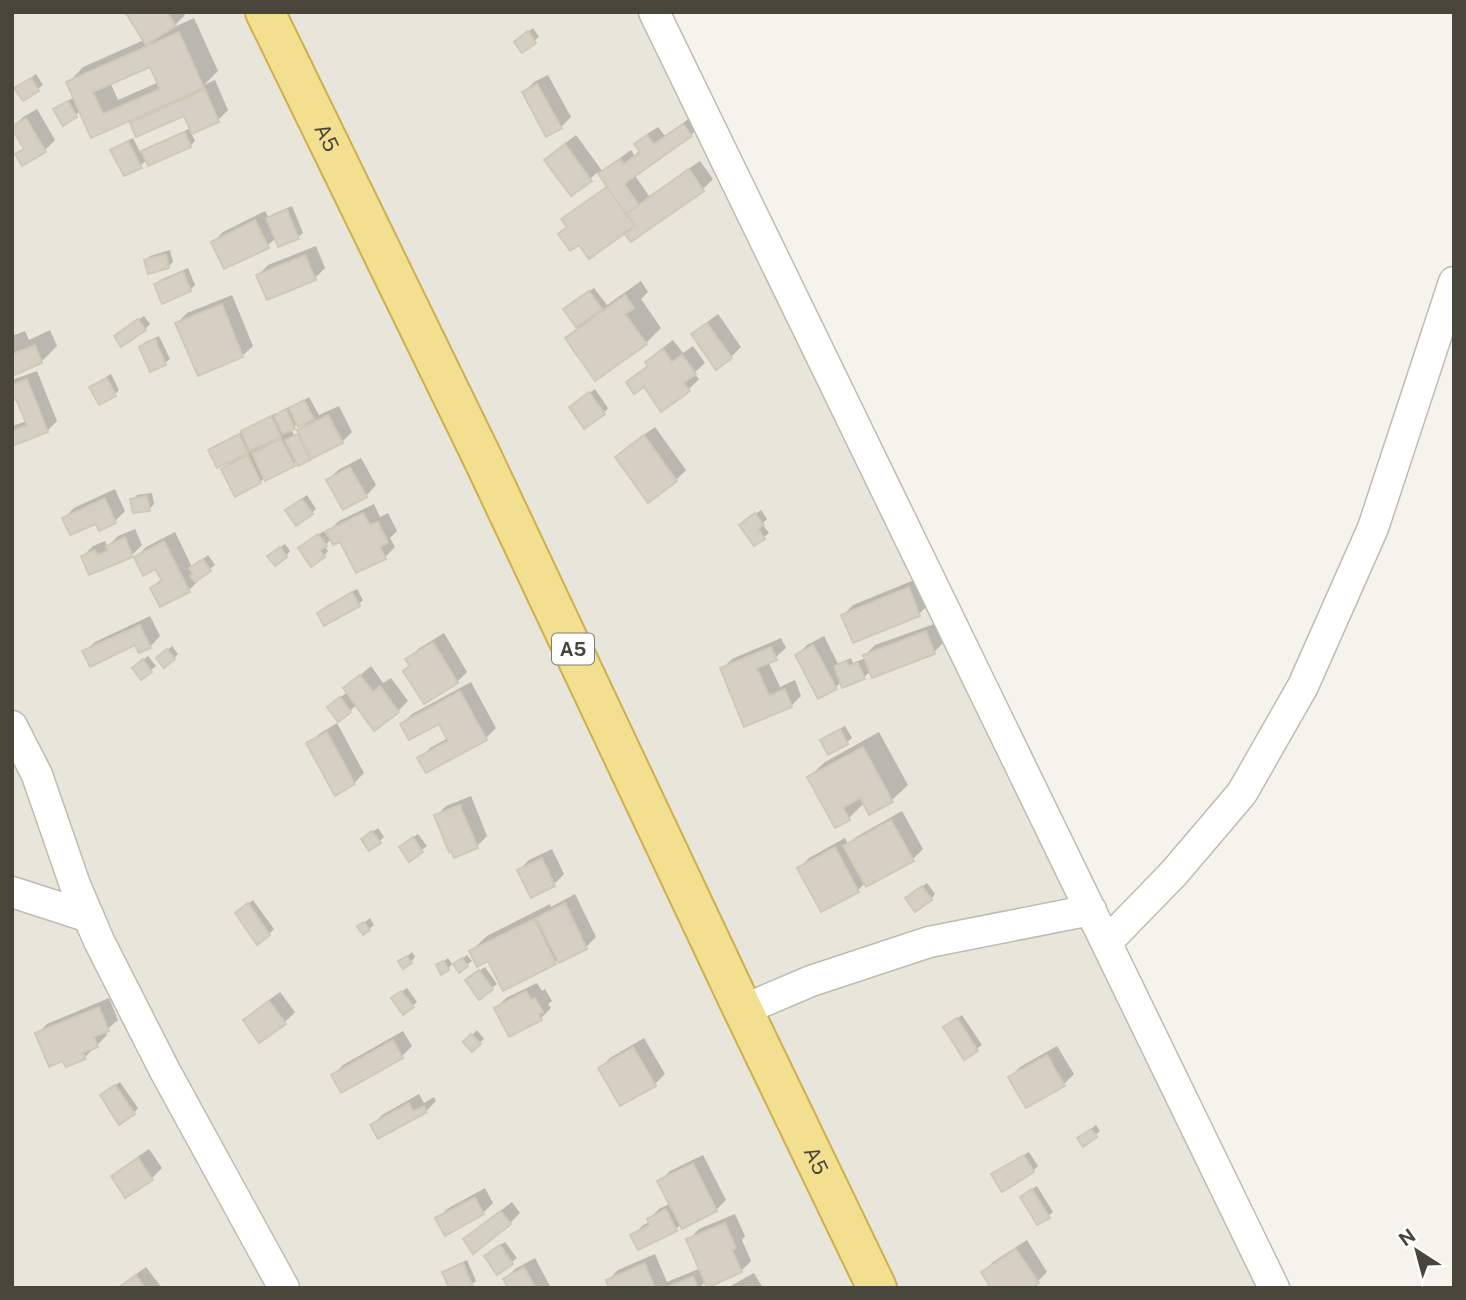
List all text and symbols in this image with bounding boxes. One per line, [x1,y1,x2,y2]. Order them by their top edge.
street label: A5 [309,119,344,156]
road number: A5 [552,634,594,664]
street label: A5 [799,1142,834,1179]
north arrow [1382,1216,1452,1286]
text: N [1395,1224,1419,1251]

